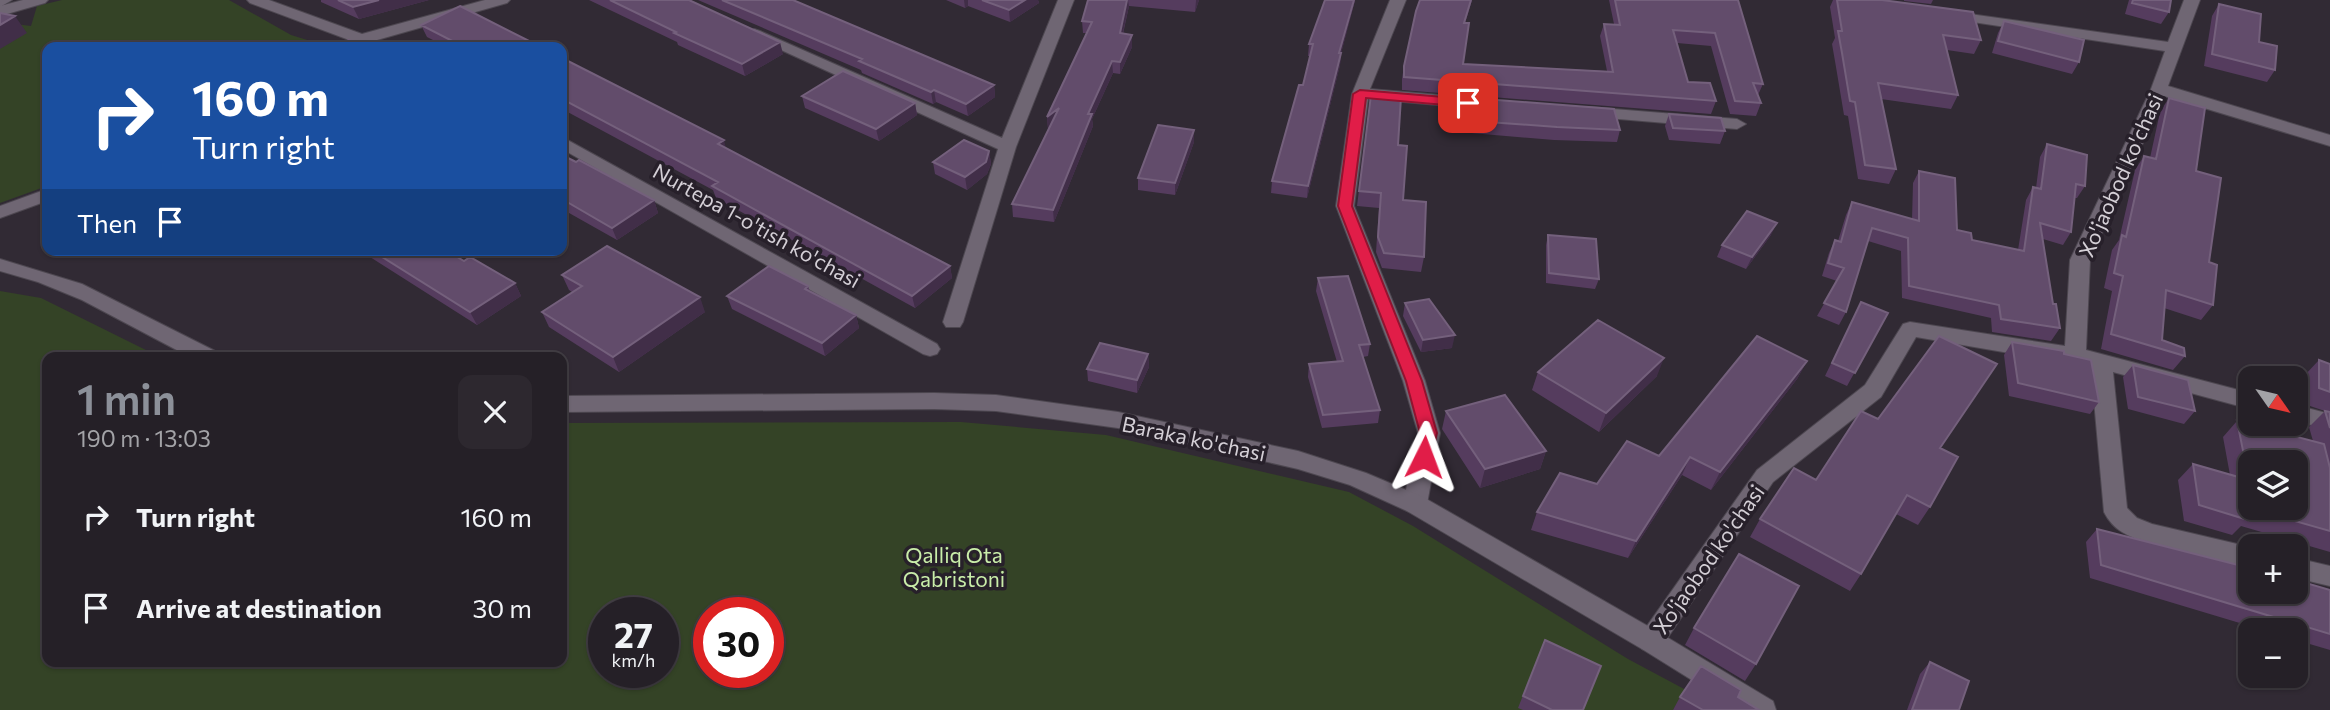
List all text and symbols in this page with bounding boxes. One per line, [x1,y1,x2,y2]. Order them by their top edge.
text: 160 m [192,66,329,126]
icon: right [77,70,168,161]
pin [1438,73,1498,133]
icon: arrive [1449,84,1487,122]
street label: Xo'jaobod ko'chasi [2073,89,2167,261]
text: Turn right [192,126,335,166]
street label: Nurtepa 1-o'tish ko'chasi [649,158,865,292]
icon: arrive [151,203,189,241]
text: Then [77,207,137,238]
north arrow [2238,366,2308,436]
map controls [2238,366,2308,688]
text: 1 min [77,372,176,424]
button: close [458,375,532,449]
street label: Baraka ko'chasi [1120,411,1268,465]
position arrow [1387,420,1461,494]
text: 190 m · 13:03 [77,424,211,452]
button: layers [2238,450,2308,520]
street label: Xo'jaobod ko'chasi [1647,480,1769,638]
icon: right [77,498,115,536]
text: Turn right [136,501,255,532]
text: 160 m [460,501,532,532]
button: + [2238,534,2308,604]
park label: Qalliq Ota Qabristoni [903,542,1005,591]
icon: arrive [77,589,115,627]
text: Arrive at destination [136,592,382,623]
text: 30 m [473,592,532,623]
speed limit sign: 30 [693,597,784,688]
text: 27 [614,612,653,655]
button: − [2238,618,2308,688]
text: km/h [612,649,655,671]

